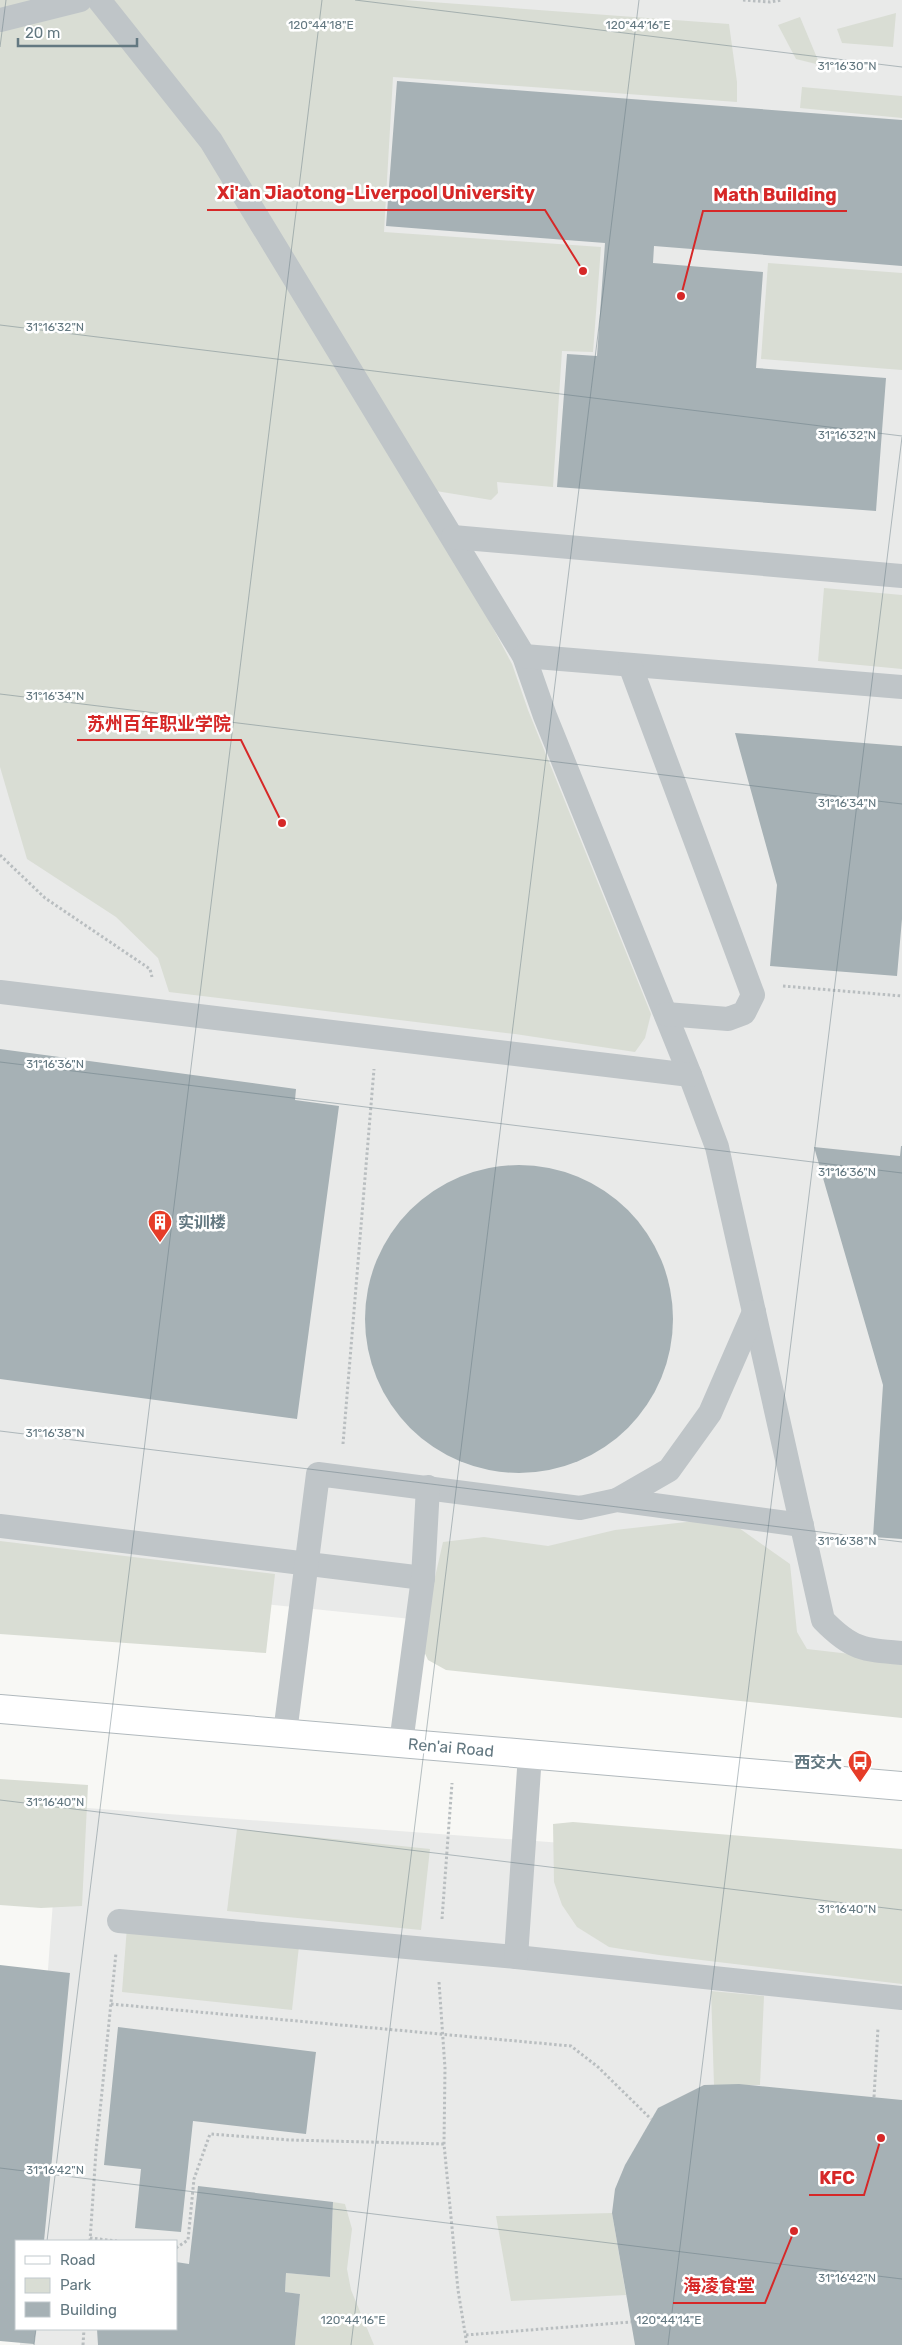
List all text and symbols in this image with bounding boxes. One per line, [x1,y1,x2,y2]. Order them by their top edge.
scale bar [18,15,136,47]
text: 120°44'18"E [288,18,354,32]
text: 120°44'16"E [606,18,670,32]
text: 20 m [25,24,60,42]
text: 31°16'30"N [817,59,877,73]
callout: Xi'an Jiaotong-Liverpool University [207,177,545,210]
callout: Math Building [703,178,847,211]
text: Xi'an Jiaotong-Liverpool University [217,182,535,204]
text: Math Building [713,184,837,206]
text: 31°16'32"N [26,320,84,334]
text: 31°16'32"N [818,428,876,442]
text: 31°16'34"N [26,689,84,703]
callout: 苏州百年职业学院 [77,707,241,740]
text: 苏州百年职业学院 [87,713,231,735]
text: 31°16'34"N [818,796,876,810]
text: 31°16'36"N [26,1057,84,1071]
text: 31°16'36"N [818,1165,876,1179]
building icon: 实训楼 [147,1209,173,1243]
place label: 实训楼 [178,1213,226,1232]
text: 31°16'38"N [25,1426,85,1440]
text: 31°16'38"N [817,1534,877,1548]
street label: Ren'ai Road [407,1734,495,1761]
bus stop icon: 西交大 [847,1749,873,1783]
place label: 西交大 [794,1753,842,1772]
text: 31°16'40"N [26,1795,84,1809]
text: 31°16'40"N [818,1902,876,1916]
callout: KFC [809,2162,864,2195]
text: 31°16'42"N [26,2163,84,2177]
text: KFC [819,2167,855,2189]
legend [15,2240,178,2330]
text: Road [60,2251,96,2269]
callout: 海凌食堂 [673,2270,765,2303]
text: 31°16'42"N [818,2271,876,2285]
text: 海凌食堂 [683,2275,755,2297]
text: Park [60,2276,91,2294]
text: Building [60,2301,117,2319]
text: 120°44'16"E [321,2313,385,2327]
text: 120°44'14"E [636,2313,702,2327]

